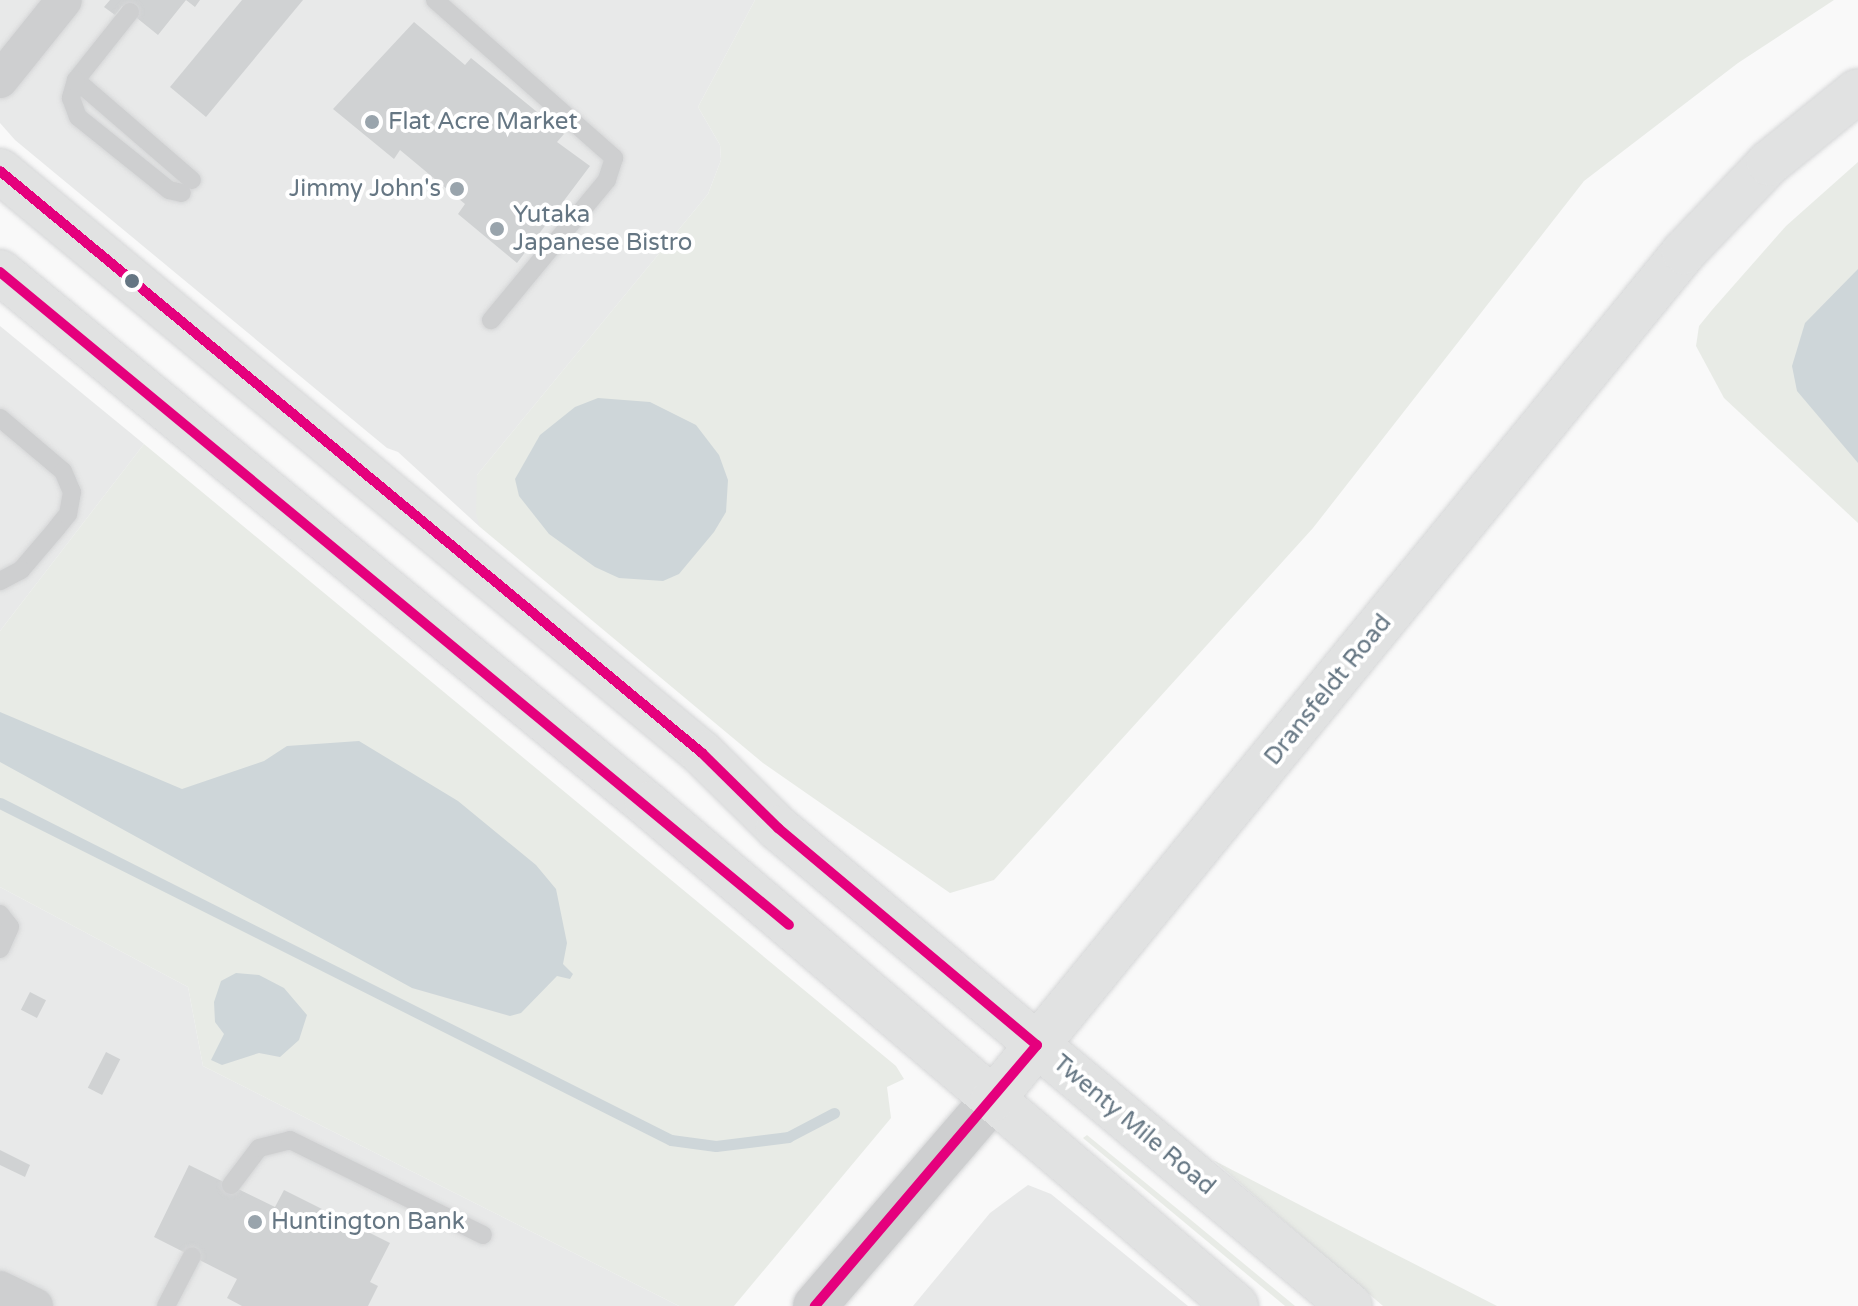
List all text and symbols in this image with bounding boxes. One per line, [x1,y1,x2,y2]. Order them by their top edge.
place label: Flat Acre Market [388,108,578,136]
marker: Flat Acre Market [363,113,381,131]
place label: Jimmy John's [289,175,441,203]
marker: Jimmy John's [448,180,466,198]
place label: Yutaka Japanese Bistro [513,201,692,257]
marker: Yutaka Japanese Bistro [488,220,506,238]
unlabelled marker [124,273,140,289]
street label: Dransfeldt Road [1258,609,1398,771]
street label: Twenty Mile Road [1047,1049,1221,1201]
place label: Huntington Bank [271,1208,465,1236]
marker: Huntington Bank [246,1213,264,1231]

